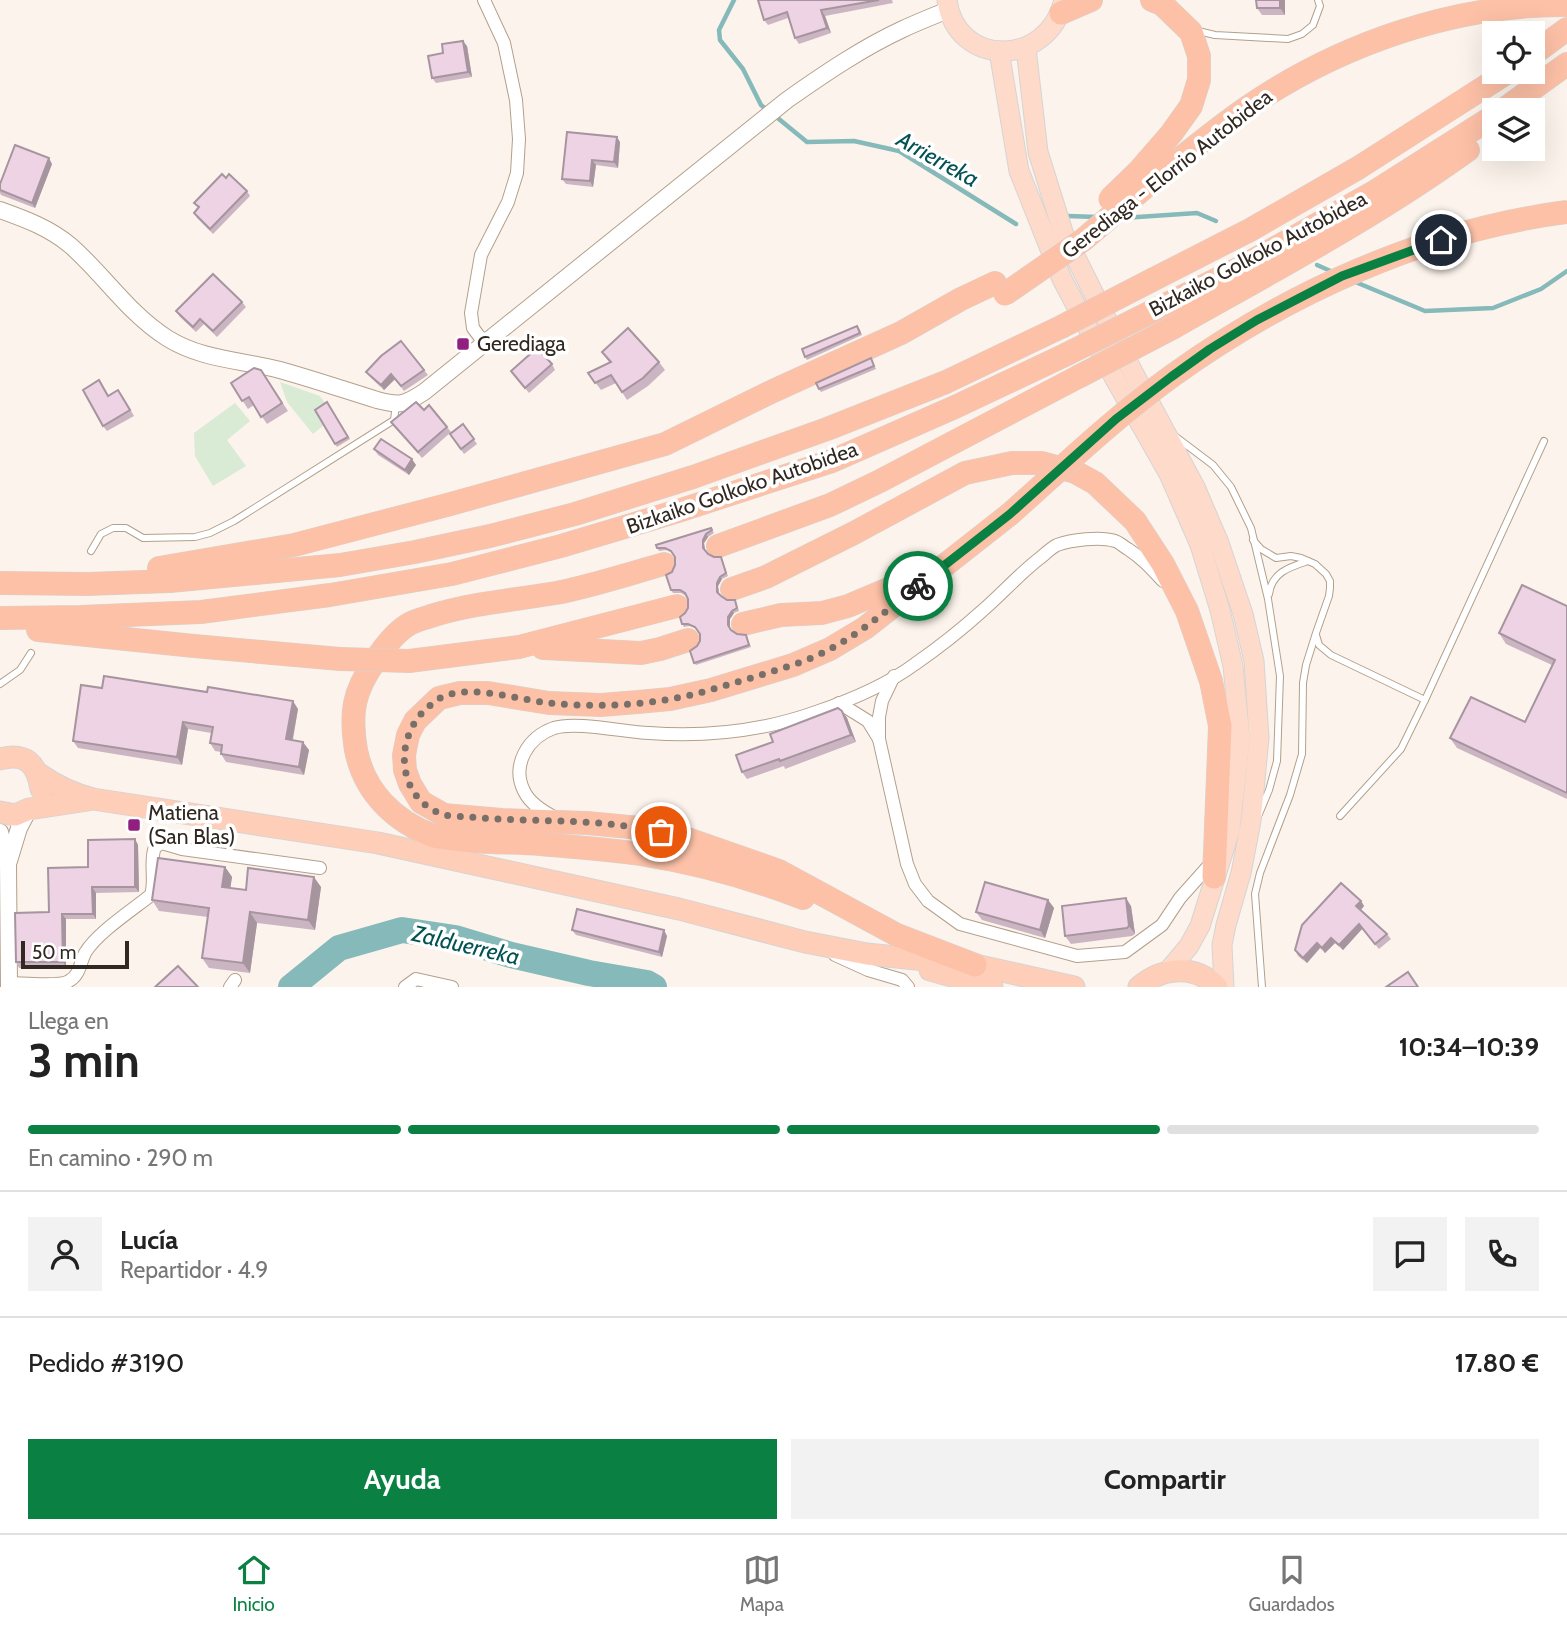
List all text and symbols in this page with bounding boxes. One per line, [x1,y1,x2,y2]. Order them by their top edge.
map controls [1482,21,1545,161]
button: locate [1482,21,1545,84]
street label: Gerediaga - Elorrio Autobidea [1057,84,1277,263]
button: layers [1482,98,1545,161]
water label: Arrierreka [891,125,984,193]
street label: Bizkaiko Golkoko Autobidea [1145,186,1371,322]
pin [1411,210,1471,270]
icon: home [1422,221,1460,259]
place label: Gerediaga [477,331,566,356]
marker: Gerediaga [455,336,471,352]
street label: Bizkaiko Golkoko Autobidea [623,436,861,539]
courier [883,551,953,621]
icon: bike [899,567,937,605]
place label: Matiena (San Blas) [148,800,235,849]
pin [631,802,691,862]
icon: bag [642,813,680,851]
marker: Matiena (San Blas) [126,817,142,833]
water label: Zalduerreka [409,919,522,971]
scale bar [21,938,130,970]
text: 50 m [32,941,76,964]
text: Llega en [28,1007,109,1035]
text: 10:34–10:39 [1399,1031,1539,1063]
text: 3 min [28,1033,140,1089]
text: En camino · 290 m [28,1144,213,1172]
button: person [28,1217,102,1291]
button: chat [1373,1217,1447,1291]
button: phone [1465,1217,1539,1291]
text: Lucía [120,1224,178,1256]
text: Repartidor · 4.9 [120,1256,268,1284]
text: Pedido #3190 [28,1347,184,1379]
text: 17.80 € [1455,1347,1539,1379]
button: Ayuda [28,1439,777,1519]
button: Compartir [791,1439,1539,1519]
tab: Inicio [232,1551,275,1616]
tab: Mapa [740,1551,784,1616]
tab: Guardados [1249,1551,1335,1616]

